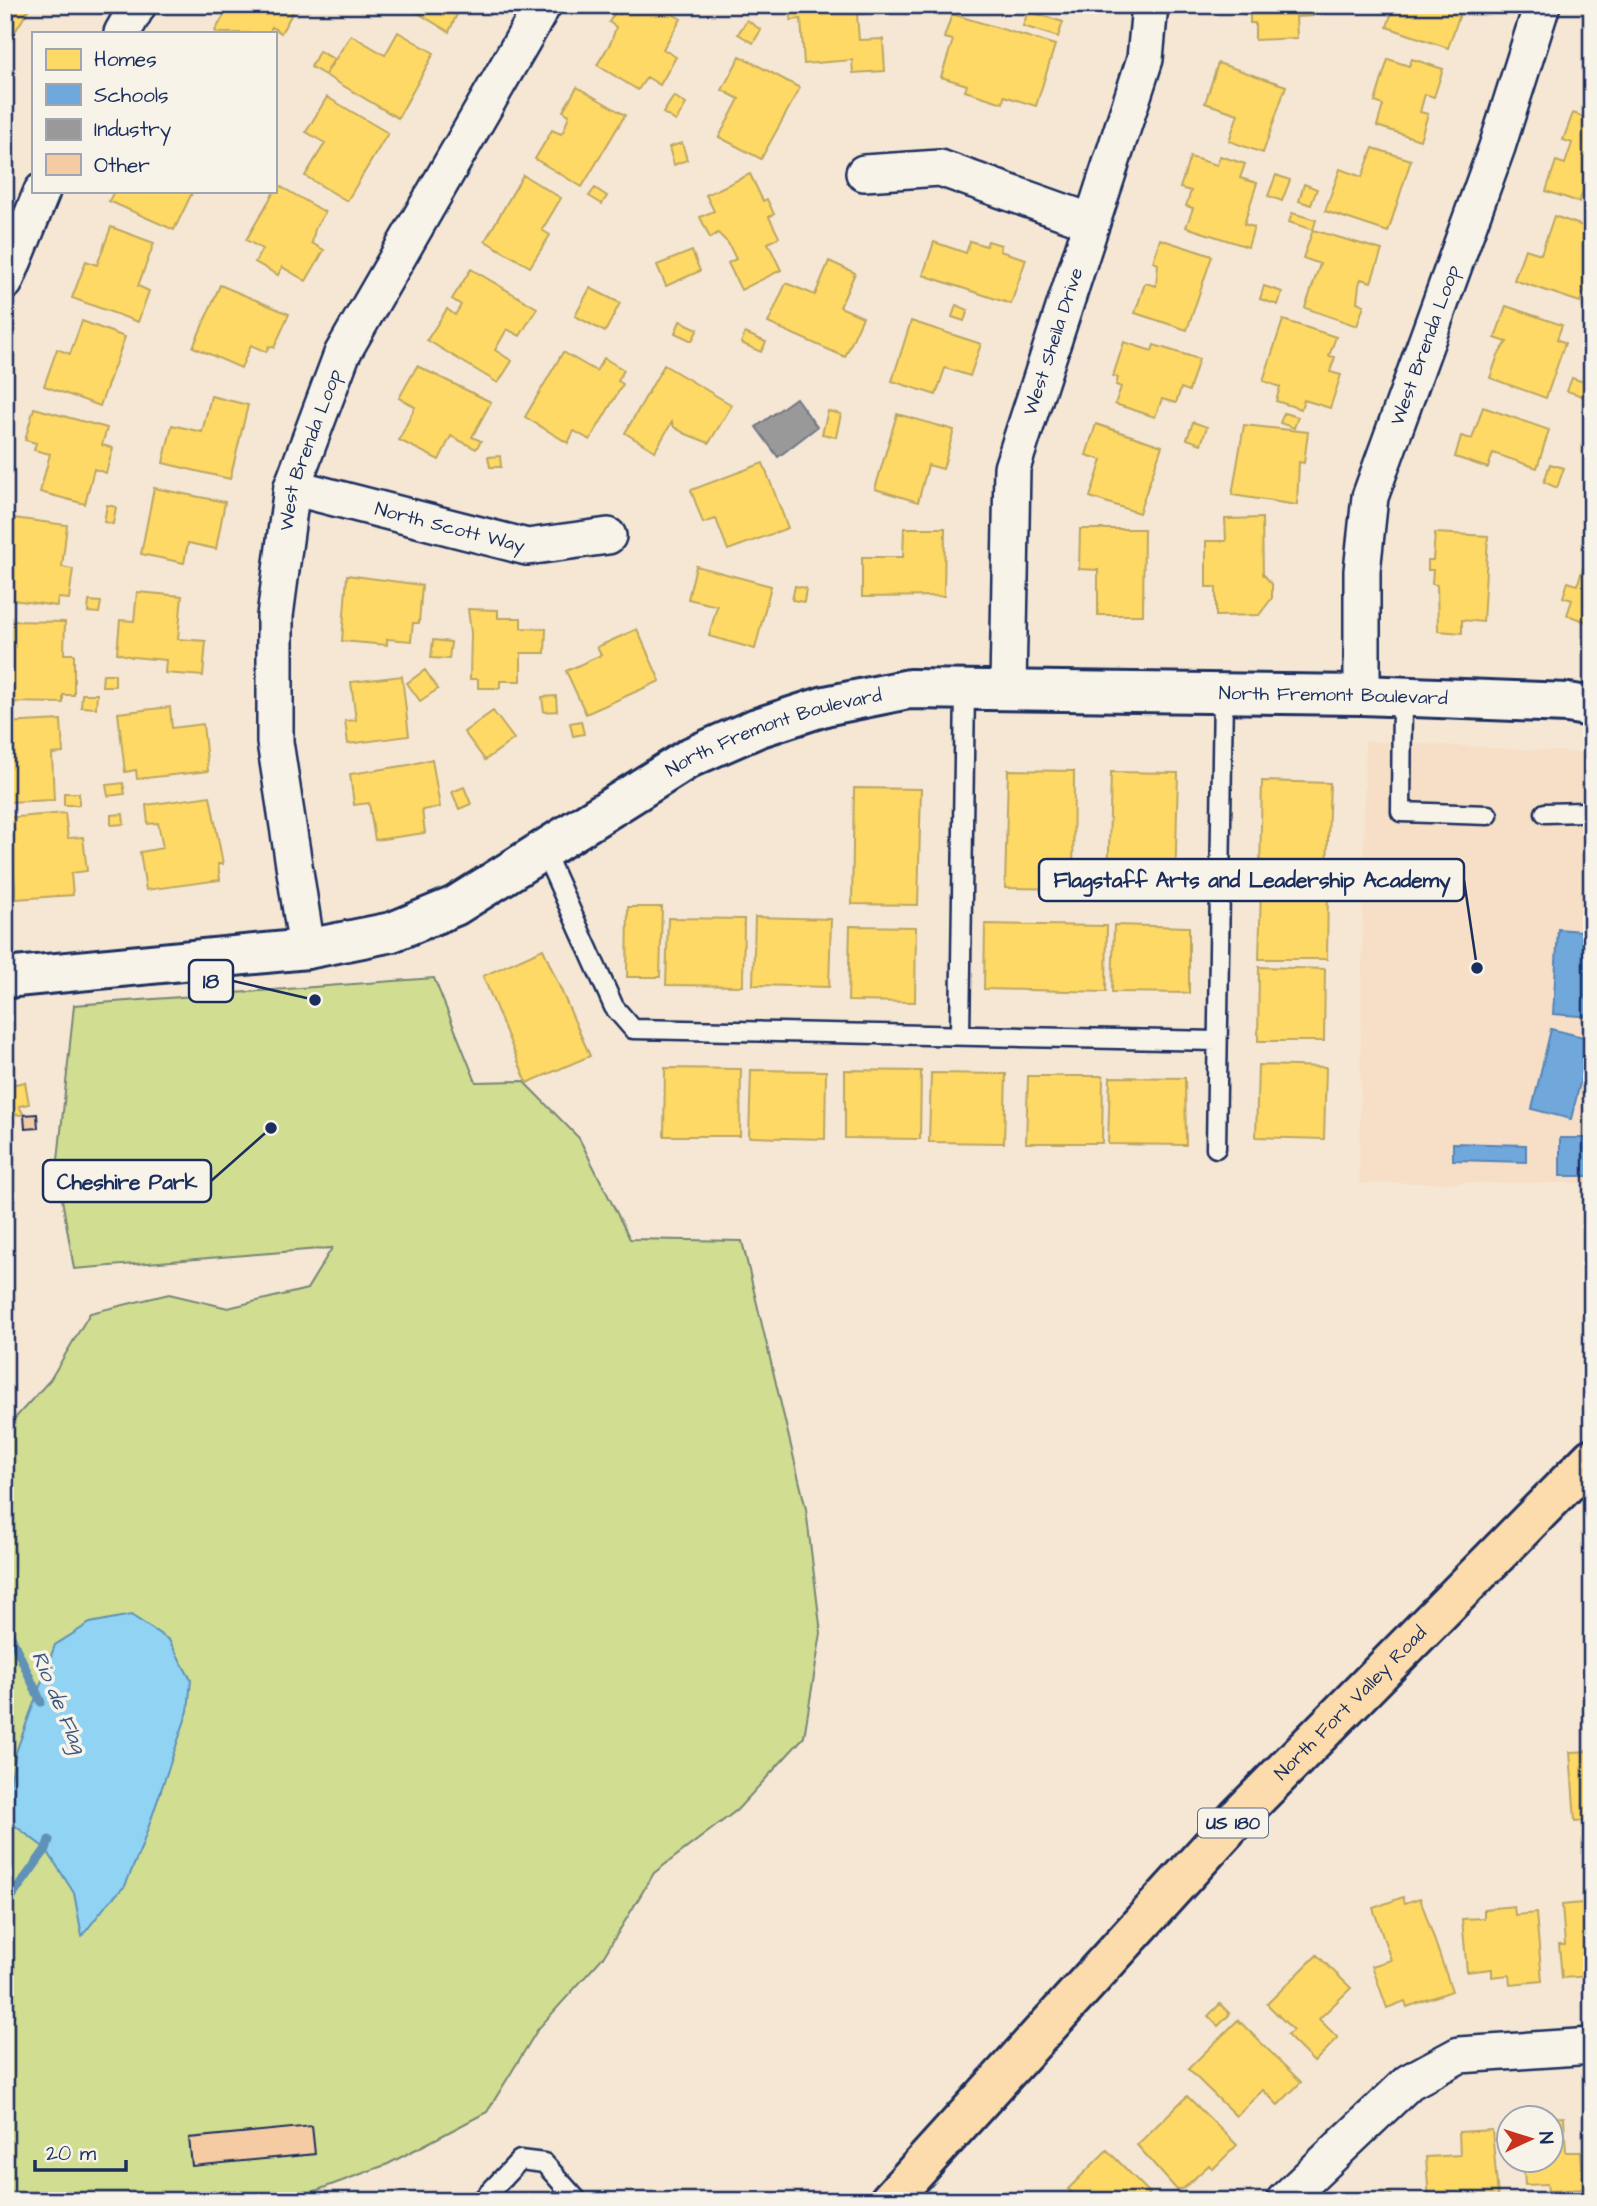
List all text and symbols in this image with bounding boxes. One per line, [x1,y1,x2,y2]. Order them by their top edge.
legend [32,32,276,192]
text: Homes [94,45,157,74]
text: Schools [94,81,169,110]
text: Industry [94,115,172,146]
text: Other [94,151,150,180]
street label: West Brenda Loop [1384,261,1467,429]
street label: West Sheila Drive [1016,264,1090,419]
street label: West Brenda Loop [273,365,349,532]
street label: North Scott Way [372,495,528,561]
street label: North Fremont Boulevard [1219,680,1449,712]
street label: North Fremont Boulevard [660,681,884,783]
callout: Flagstaff Arts and Leadership Academy [1039,859,1464,901]
text: Flagstaff Arts and Leadership Academy [1053,866,1451,898]
callout: 18 [189,960,233,1002]
text: 18 [203,967,220,996]
callout: Cheshire Park [43,1160,211,1202]
text: Cheshire Park [57,1168,197,1197]
street label: North Fort Valley Road [1268,1620,1433,1786]
water label: Rio de Flag [24,1647,94,1759]
road number: US 180 [1198,1809,1268,1838]
north arrow [1496,2104,1566,2174]
scale bar [35,2129,126,2173]
text: N [1532,2131,1559,2145]
text: 20 m [46,2139,97,2168]

